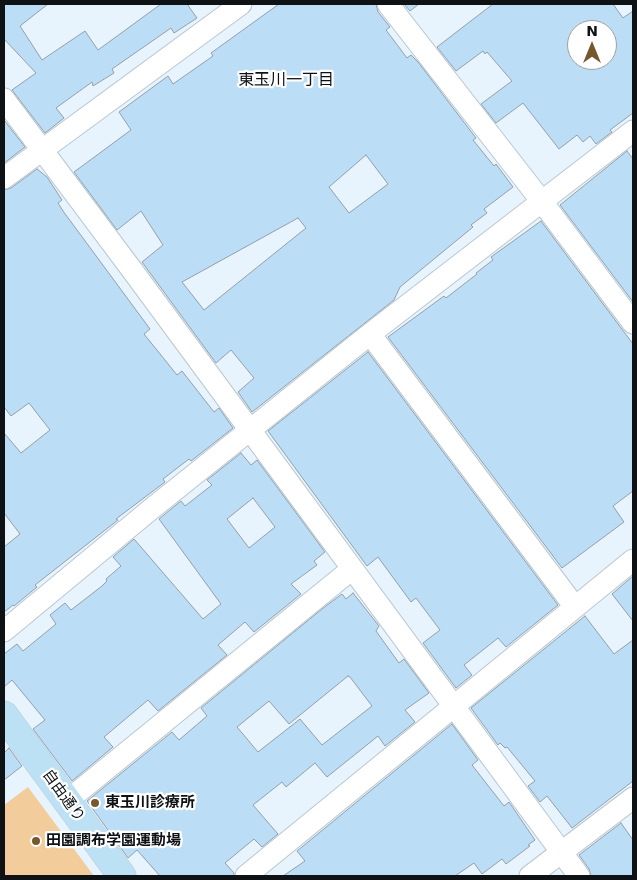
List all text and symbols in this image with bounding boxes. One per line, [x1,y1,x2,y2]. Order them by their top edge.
north arrow [567,20,617,70]
text: N [586,23,598,39]
district label: 東玉川一丁目 [238,71,334,91]
street label: 自由通り [38,766,88,826]
place label: 東玉川診療所 [105,794,195,812]
marker: 東玉川診療所 [89,797,101,809]
place label: 田園調布学園運動場 [46,832,181,850]
marker: 田園調布学園運動場 [30,835,42,847]

